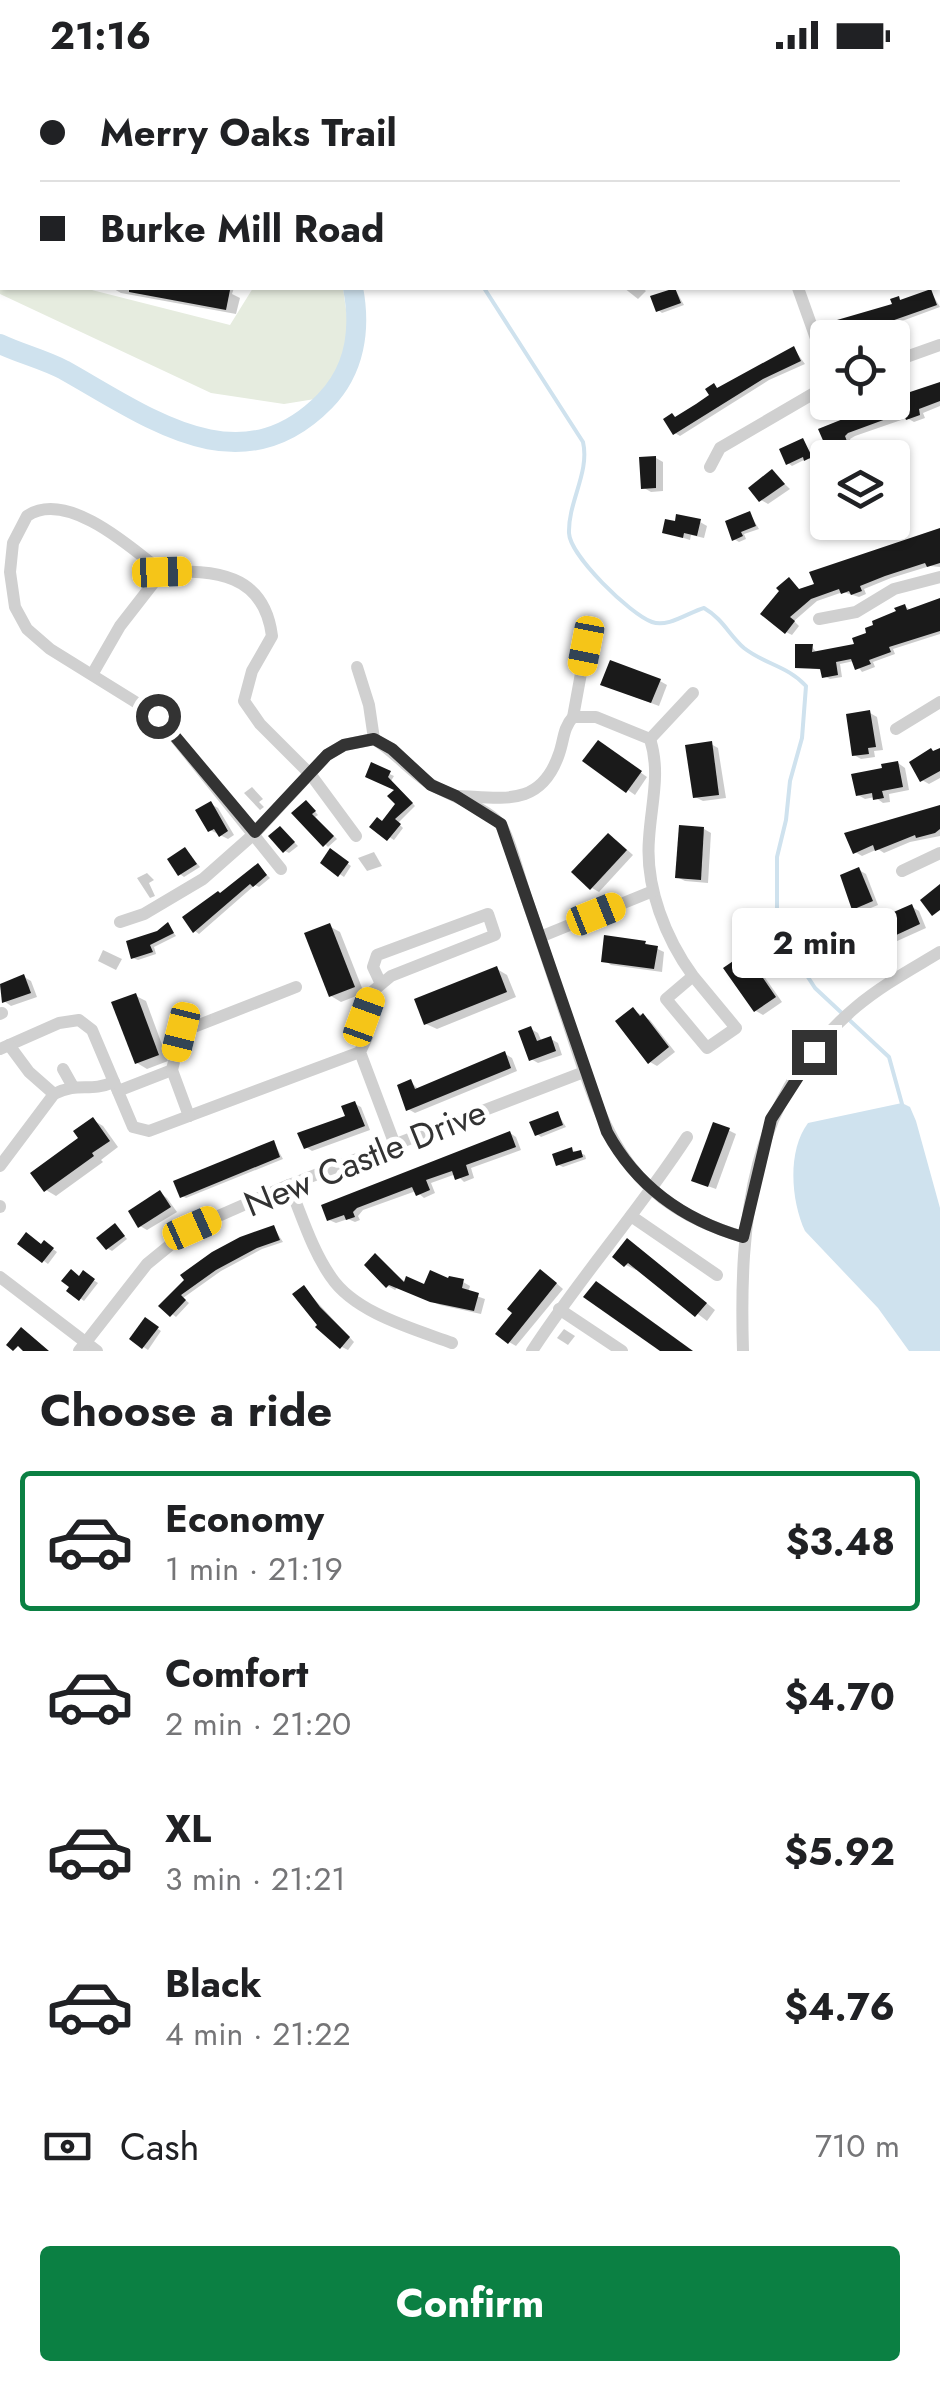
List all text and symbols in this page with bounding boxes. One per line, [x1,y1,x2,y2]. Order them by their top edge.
text: 21:16 [50,8,151,63]
text: Merry Oaks Trail [100,105,397,160]
text: Burke Mill Road [100,201,384,256]
map controls [810,320,910,540]
button: locate [810,320,910,420]
button: layers [810,440,910,540]
car [131,556,193,588]
car [566,614,606,678]
route start [136,694,181,739]
car [563,889,629,939]
callout: 2 min [732,907,896,977]
text: 2 min [772,920,857,966]
car [340,984,388,1050]
car [159,999,203,1065]
route end [792,1030,837,1075]
street label: New Castle Drive [237,1087,493,1229]
car [158,1202,226,1254]
text: Choose a ride [40,1378,332,1443]
text: Economy [165,1491,324,1546]
icon: car [45,1496,135,1586]
text: $3.48 [786,1514,895,1569]
text: 1 min · 21:19 [165,1546,343,1592]
text: Comfort [165,1646,308,1701]
icon: car [45,1651,135,1741]
text: $4.70 [785,1669,895,1724]
text: 2 min · 21:20 [165,1701,351,1747]
text: XL [165,1801,211,1856]
icon: car [45,1806,135,1896]
text: $5.92 [784,1824,895,1879]
text: 3 min · 21:21 [165,1856,346,1902]
text: Black [165,1956,262,2011]
icon: car [45,1961,135,2051]
text: $4.76 [784,1979,895,2034]
text: 4 min · 21:22 [165,2011,351,2057]
icon: cash [40,2119,95,2174]
text: Cash [120,2119,200,2174]
text: 710 m [815,2123,900,2169]
button: Confirm [40,2246,900,2361]

